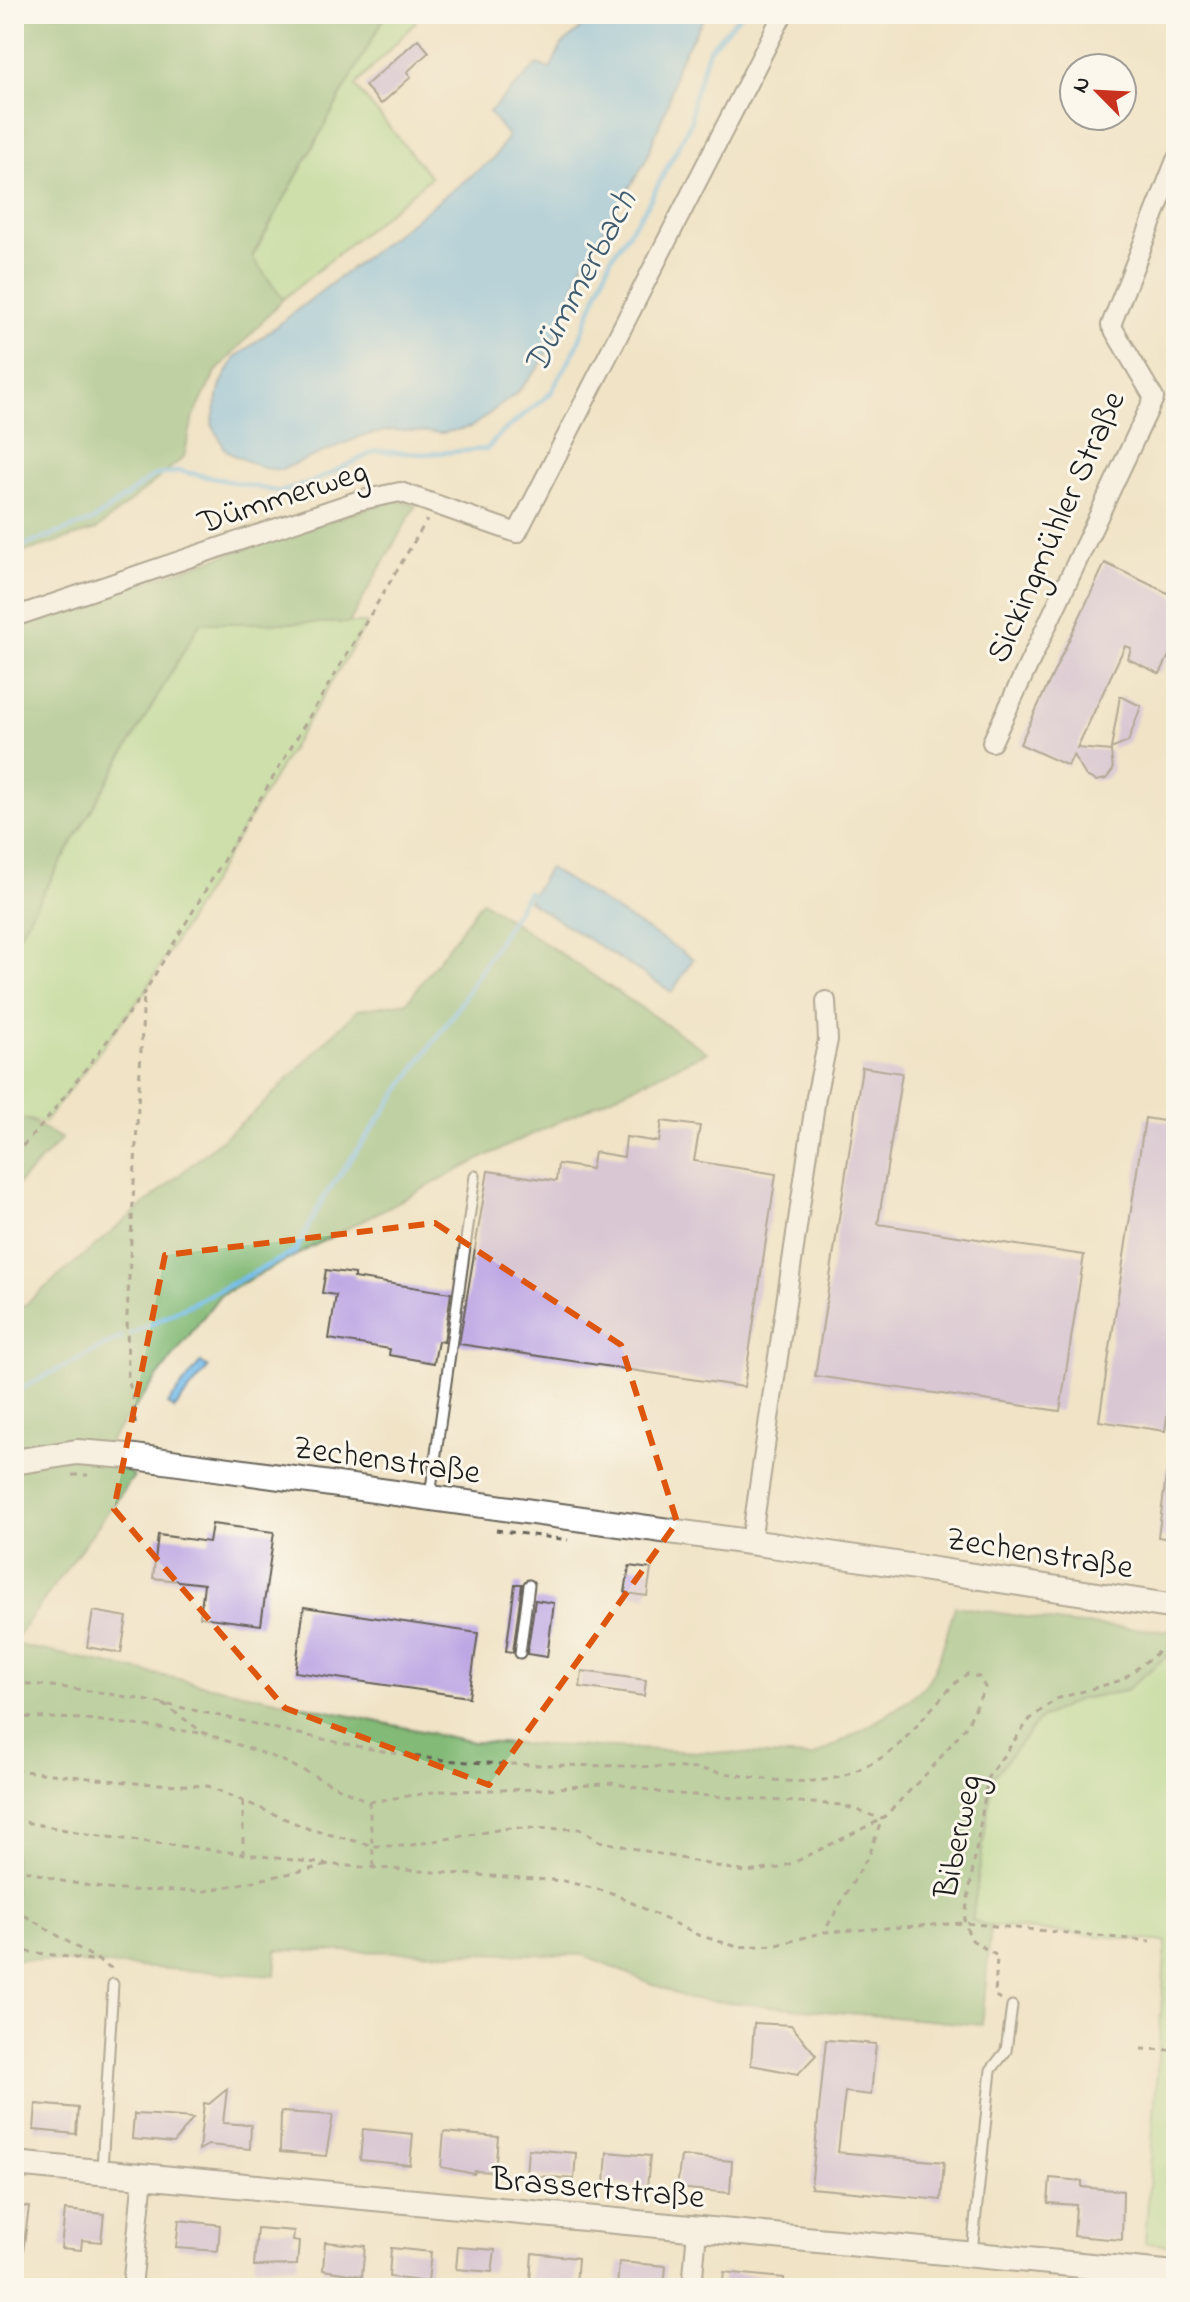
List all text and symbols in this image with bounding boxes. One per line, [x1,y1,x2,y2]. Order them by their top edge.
north arrow [1058,52,1138,132]
text: N [1065,72,1100,98]
water label: Dümmerbach [511,181,653,385]
street label: Sickingmühler Straße [975,383,1140,672]
street label: Dümmerweg [191,448,375,550]
street label: Zechenstraße [290,1424,484,1500]
street label: Zechenstraße [942,1516,1137,1595]
street label: Biberweg [922,1770,997,1904]
street label: Brassertstraße [488,2156,707,2224]

